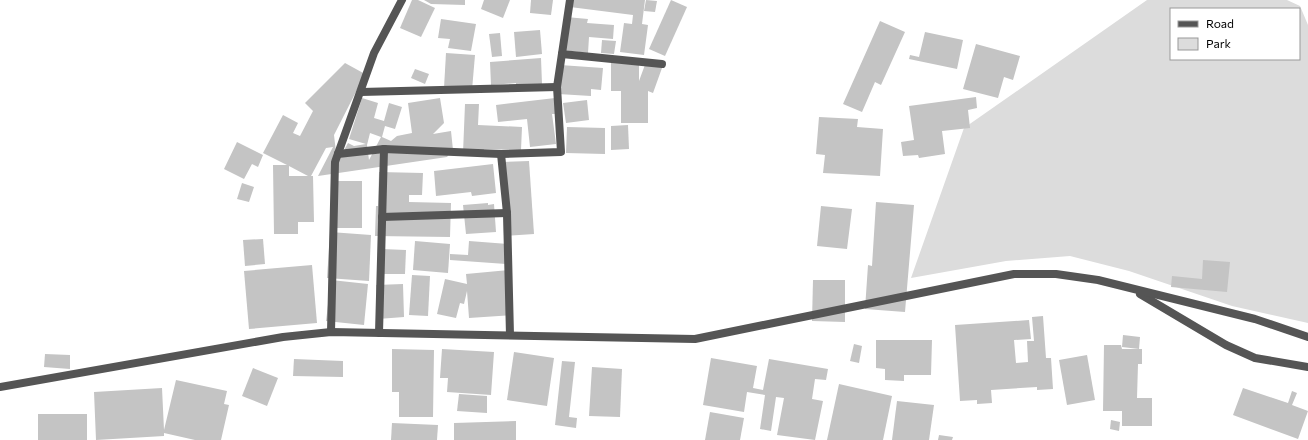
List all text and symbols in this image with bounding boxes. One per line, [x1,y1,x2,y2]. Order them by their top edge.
legend [1170,8,1300,60]
text: Road [1206,16,1234,30]
text: Park [1206,36,1232,50]

